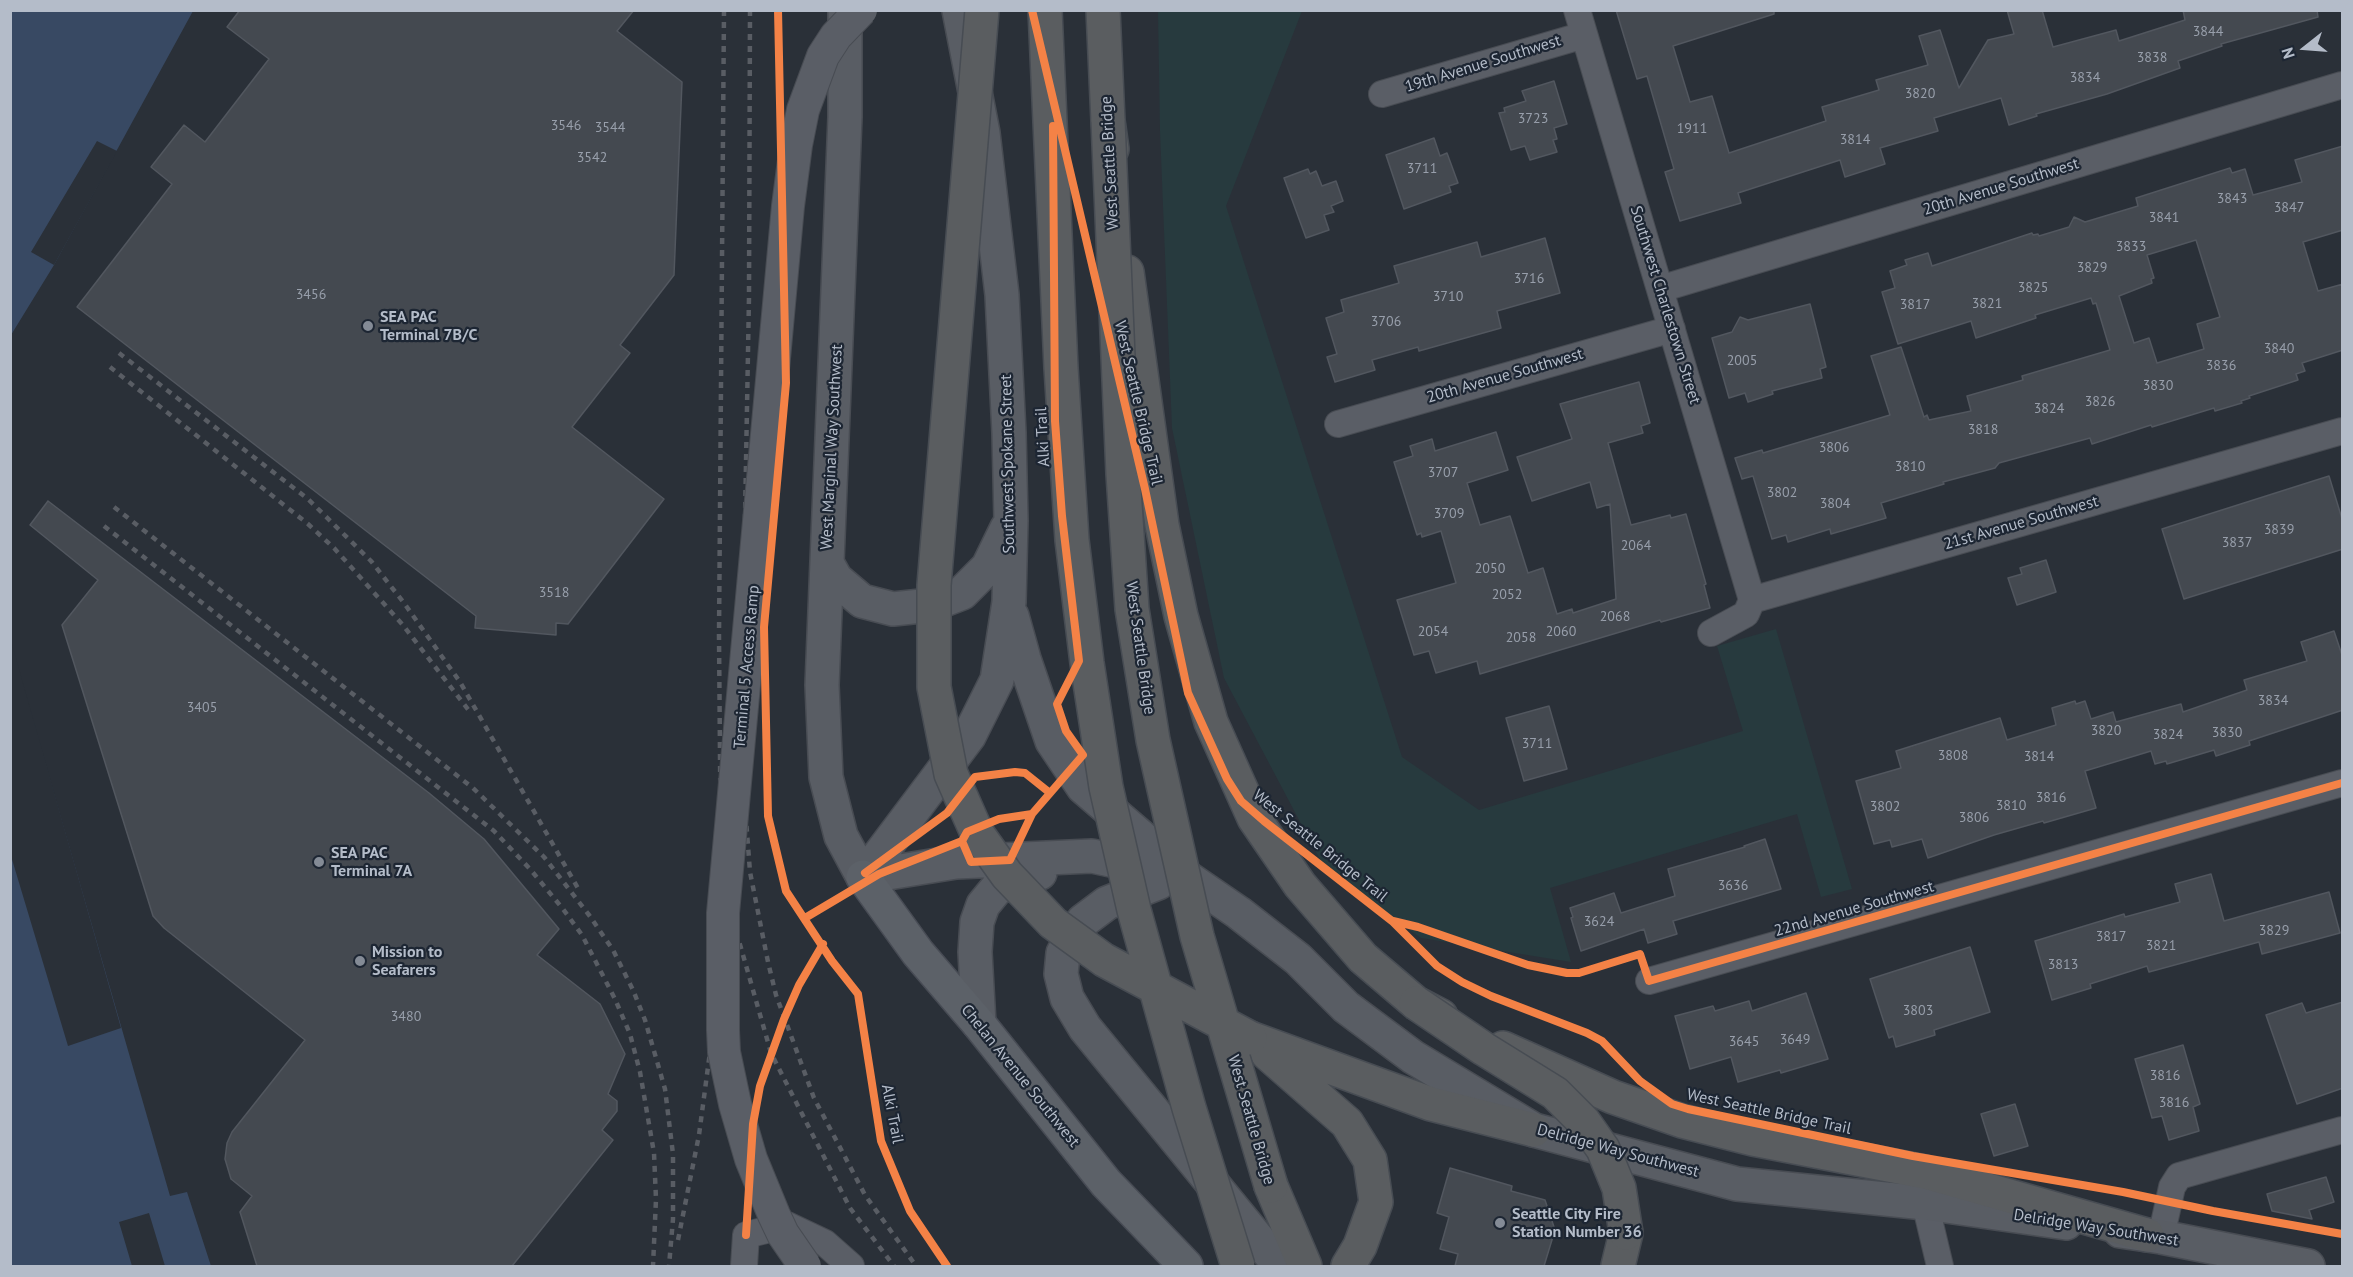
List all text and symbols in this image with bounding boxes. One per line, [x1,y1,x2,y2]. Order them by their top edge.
north arrow [2275,18,2335,78]
house number: 3844 [2193,24,2223,40]
street label: 19th Avenue Southwest [1403,31,1563,97]
text: N [2277,45,2299,61]
house number: 3838 [2137,50,2167,66]
house number: 3834 [2070,70,2100,86]
house number: 3820 [1905,86,1935,102]
street label: West Seattle Bridge [1097,96,1123,230]
house number: 3723 [1518,111,1548,127]
house number: 3546 [551,118,581,134]
house number: 3544 [595,120,625,136]
house number: 1911 [1677,121,1707,137]
house number: 3814 [1840,132,1870,148]
house number: 3542 [577,150,607,166]
street label: 20th Avenue Southwest [1921,154,2081,220]
house number: 3711 [1407,161,1437,177]
house number: 3843 [2217,191,2247,207]
house number: 3847 [2274,200,2304,216]
street label: Southwest Charlestown Street [1626,204,1704,406]
house number: 3841 [2149,210,2179,226]
house number: 3833 [2116,239,2146,255]
house number: 3829 [2077,260,2107,276]
house number: 3716 [1514,271,1544,287]
house number: 3825 [2018,280,2048,296]
house number: 3456 [296,287,326,303]
house number: 3710 [1433,289,1463,305]
house number: 3821 [1972,296,2002,312]
house number: 3817 [1900,297,1930,313]
place label: SEA PAC Terminal 7B/C [380,307,477,345]
house number: 3706 [1371,314,1401,330]
marker: SEA PAC Terminal 7B/C [361,319,375,333]
street label: West Seattle Bridge Trail [1110,319,1166,487]
house number: 3840 [2264,341,2294,357]
street label: West Marginal Way Southwest [817,344,847,550]
street label: 20th Avenue Southwest [1425,344,1585,408]
house number: 2005 [1727,353,1757,369]
house number: 3836 [2206,358,2236,374]
street label: Southwest Spokane Street [997,374,1019,554]
house number: 3830 [2143,378,2173,394]
house number: 3826 [2085,394,2115,410]
house number: 3824 [2034,401,2064,417]
street label: Alki Trail [1032,407,1054,467]
house number: 3818 [1968,422,1998,438]
house number: 3806 [1819,440,1849,456]
house number: 3810 [1895,459,1925,475]
house number: 3707 [1428,465,1458,481]
house number: 3802 [1767,485,1797,501]
street label: 21st Avenue Southwest [1942,492,2100,554]
house number: 3804 [1820,496,1850,512]
house number: 3709 [1434,506,1464,522]
house number: 3839 [2264,522,2294,538]
house number: 3837 [2222,535,2252,551]
house number: 2064 [1621,538,1651,554]
house number: 2050 [1475,561,1505,577]
street label: West Seattle Bridge [1121,580,1159,716]
street label: Terminal 5 Access Ramp [730,584,764,750]
house number: 3518 [539,585,569,601]
house number: 2052 [1492,587,1522,603]
house number: 2068 [1600,609,1630,625]
house number: 2054 [1418,624,1448,640]
house number: 2060 [1546,624,1576,640]
house number: 2058 [1506,630,1536,646]
house number: 3834 [2258,693,2288,709]
house number: 3405 [187,700,217,716]
house number: 3820 [2091,723,2121,739]
house number: 3830 [2212,725,2242,741]
house number: 3824 [2153,727,2183,743]
house number: 3711 [1522,736,1552,752]
house number: 3808 [1938,748,1968,764]
house number: 3814 [2024,749,2054,765]
street label: West Seattle Bridge Trail [1249,786,1391,906]
house number: 3816 [2036,790,2066,806]
house number: 3810 [1996,798,2026,814]
house number: 3802 [1870,799,1900,815]
house number: 3806 [1959,810,1989,826]
place label: SEA PAC Terminal 7A [331,843,412,881]
marker: SEA PAC Terminal 7A [312,855,326,869]
street label: 22nd Avenue Southwest [1772,877,1936,941]
house number: 3636 [1718,878,1748,894]
house number: 3624 [1584,914,1614,930]
house number: 3829 [2259,923,2289,939]
house number: 3817 [2096,929,2126,945]
house number: 3821 [2146,938,2176,954]
place label: Mission to Seafarers [372,942,442,980]
marker: Mission to Seafarers [353,954,367,968]
house number: 3813 [2048,957,2078,973]
street label: Chelan Avenue Southwest [957,1001,1083,1151]
house number: 3803 [1903,1003,1933,1019]
house number: 3480 [391,1009,421,1025]
house number: 3649 [1780,1032,1810,1048]
house number: 3645 [1729,1034,1759,1050]
street label: West Seattle Bridge [1223,1053,1279,1187]
house number: 3816 [2150,1068,2180,1084]
street label: Alki Trail [877,1083,907,1145]
street label: West Seattle Bridge Trail [1685,1085,1853,1139]
house number: 3816 [2159,1095,2189,1111]
street label: Delridge Way Southwest [1535,1120,1701,1182]
place label: Seattle City Fire Station Number 36 [1512,1204,1642,1242]
street label: Delridge Way Southwest [2012,1205,2180,1251]
marker: Seattle City Fire Station Number 36 [1493,1216,1507,1230]

